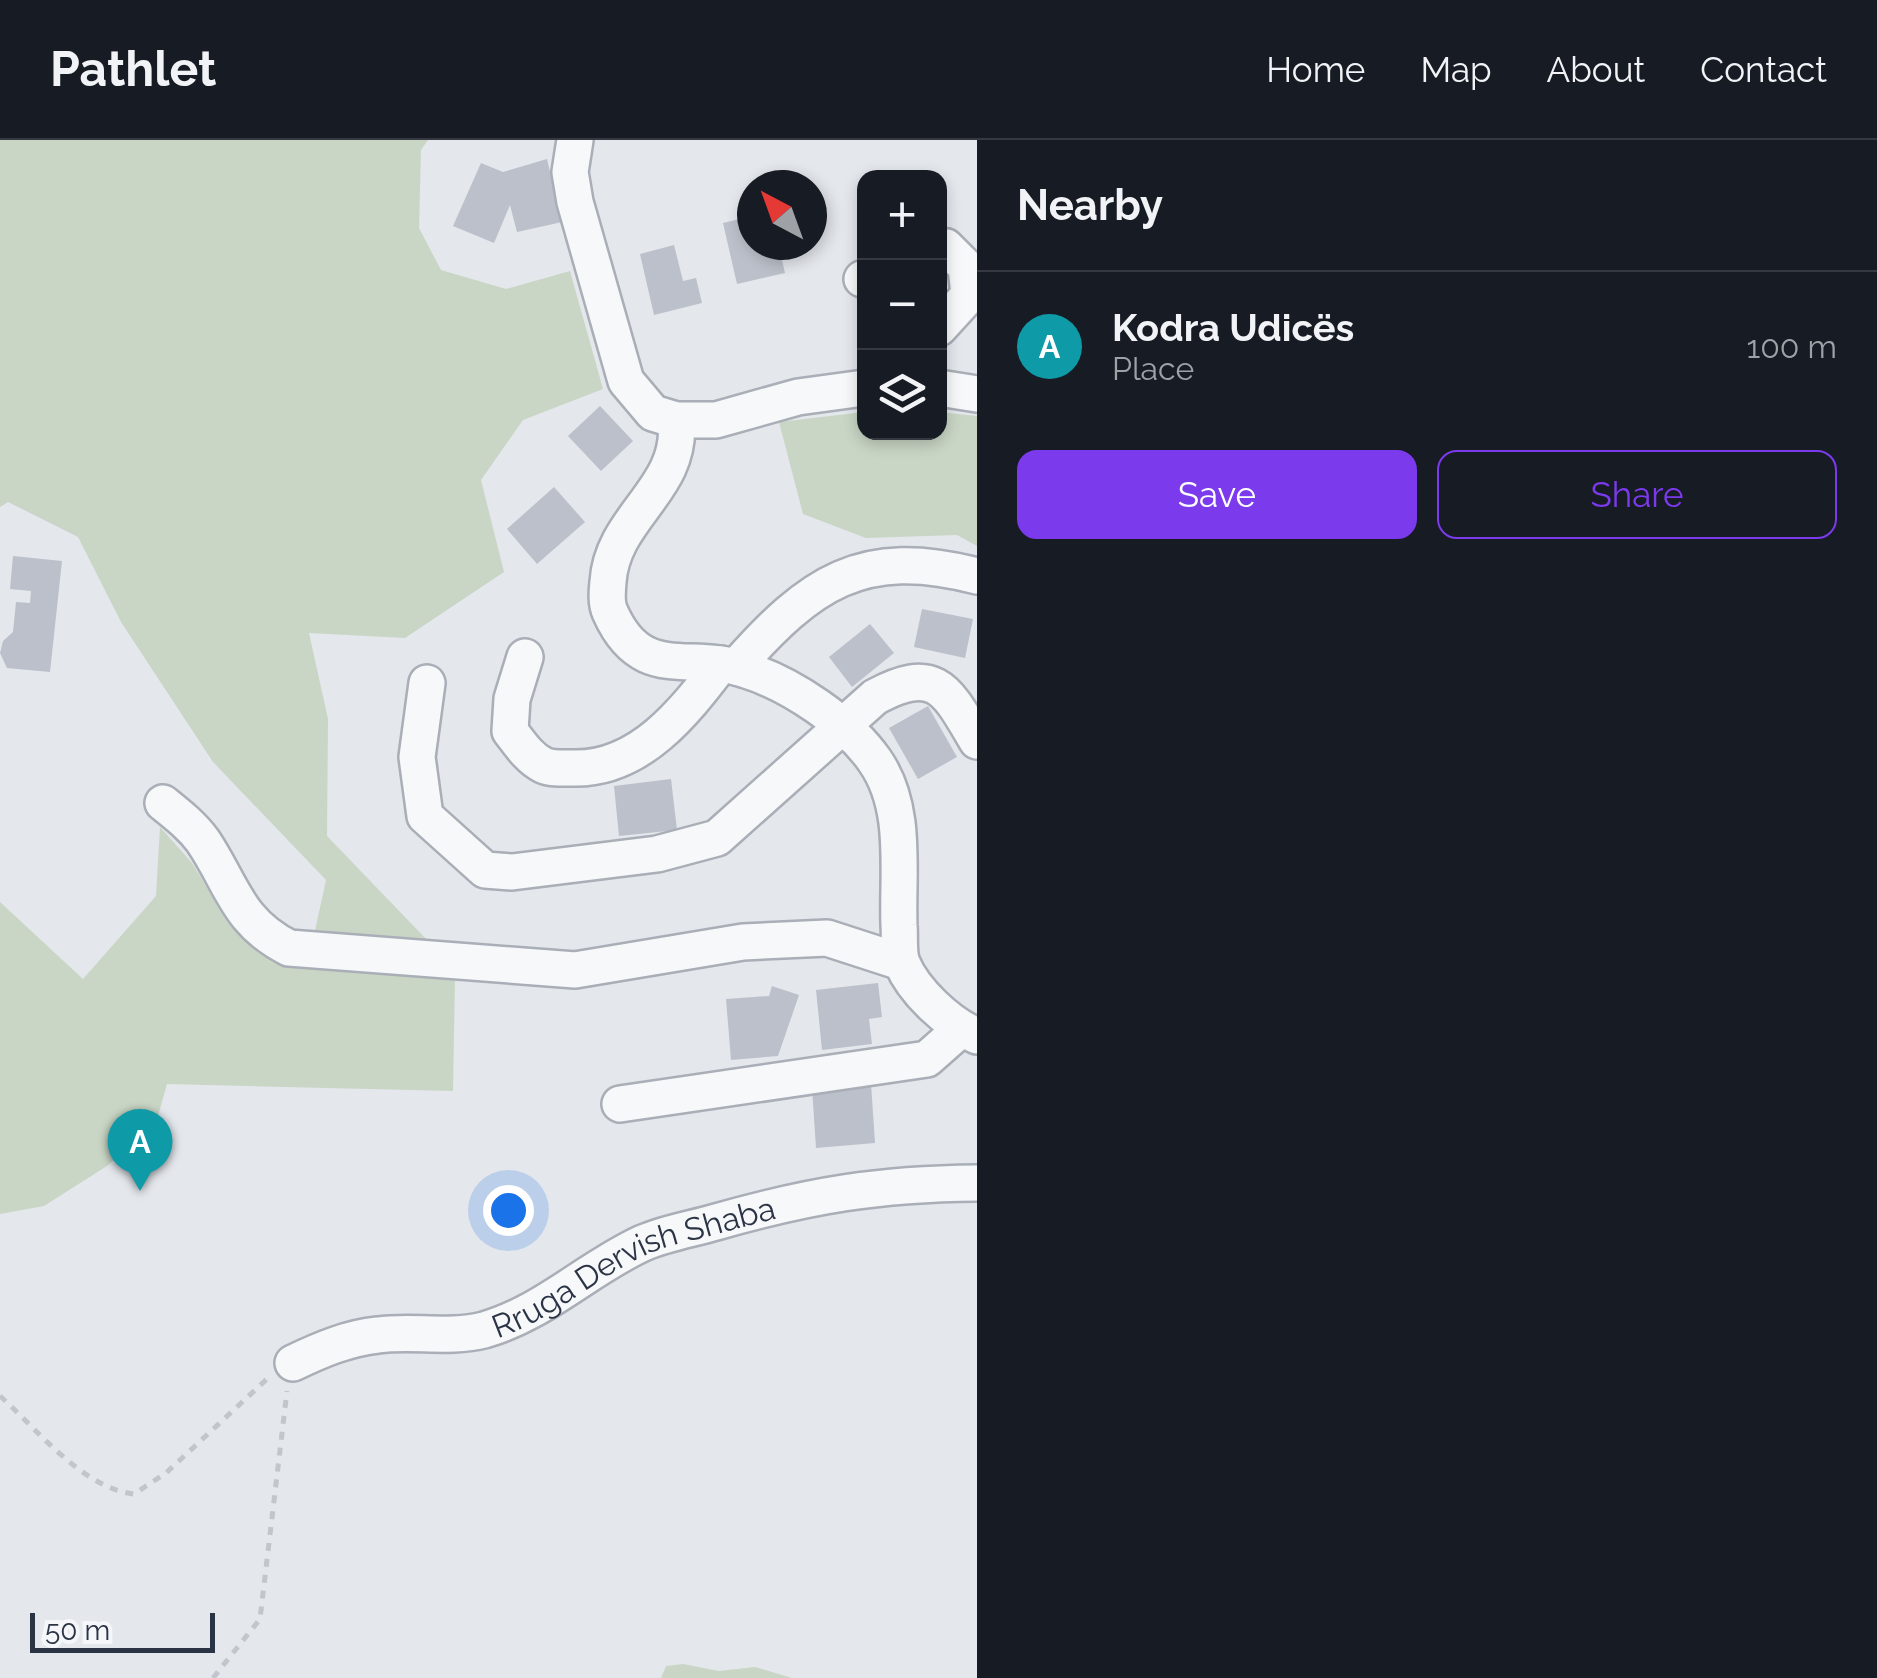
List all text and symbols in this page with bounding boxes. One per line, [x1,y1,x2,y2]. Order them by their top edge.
text: Pathlet [50,41,216,97]
text: Home [1266,49,1365,90]
text: Map [1420,49,1492,90]
text: About [1547,49,1645,90]
text: Contact [1700,49,1827,90]
north arrow [737,170,827,260]
map controls [857,170,947,440]
button: + [857,170,947,260]
text: Nearby [1017,181,1163,230]
button: − [857,260,947,350]
text: Kodra Udicës [1112,305,1354,350]
text: A [1039,328,1060,365]
text: 100 m [1747,328,1837,365]
button: layers [857,350,947,440]
text: Place [1112,350,1194,387]
button: Save [1017,450,1417,539]
button: Share [1437,450,1837,539]
pin: A [108,1108,172,1191]
your location [483,1185,534,1236]
street label: Rruga Dervish Shaba [486,1189,779,1345]
scale bar [30,1608,215,1652]
text: 50 m [45,1614,110,1647]

